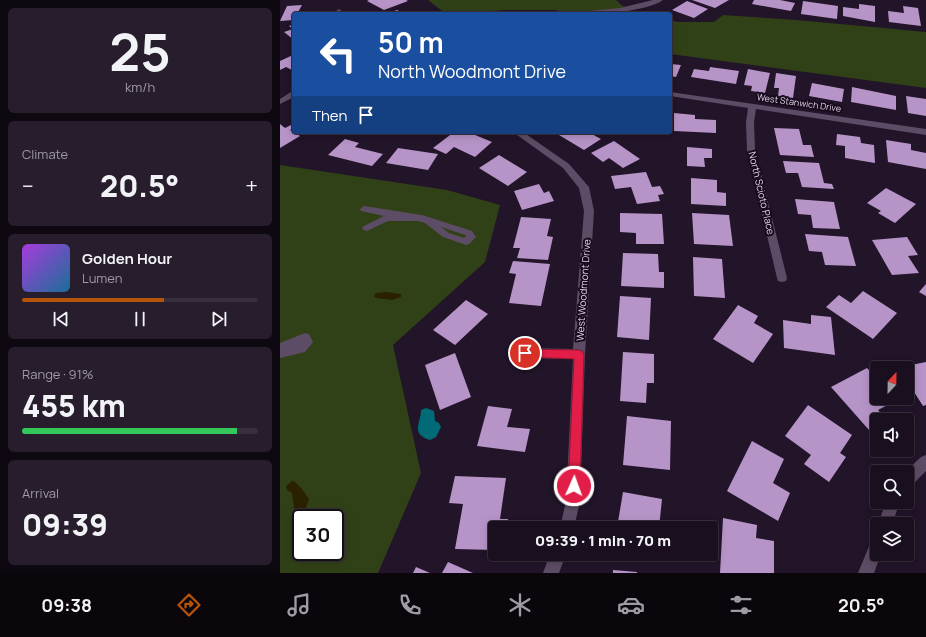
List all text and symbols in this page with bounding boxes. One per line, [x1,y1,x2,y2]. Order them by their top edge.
text: 25 [109,16,171,87]
text: 50 m [378,23,444,61]
icon: left [312,28,364,80]
text: North Woodmont Drive [378,59,566,83]
text: km/h [125,78,155,96]
street label: West Stanwich Drive [756,90,842,115]
icon: arrive [355,104,377,126]
text: Then [312,105,347,126]
text: Climate [22,145,68,163]
street label: North Scioto Place [746,150,778,236]
text: 20.5° [100,165,179,206]
text: − [22,171,34,201]
text: + [245,171,258,201]
street label: West Woodmont Drive [572,238,594,341]
text: Golden Hour [82,248,172,269]
text: Lumen [82,269,122,287]
icon: previous [50,308,72,330]
icon: pause [129,308,151,330]
icon: next [208,308,230,330]
pin [508,336,542,370]
icon: arrive [514,342,536,364]
north arrow [870,361,914,405]
map controls [870,361,914,561]
text: Range · 91% [22,365,93,383]
text: 455 km [22,385,126,426]
button: sound [870,413,914,457]
position arrow [553,465,595,507]
button: search [870,465,914,509]
text: Arrival [22,484,59,502]
text: 09:39 [22,504,108,545]
speed limit sign: 30 [292,509,344,561]
button: layers [870,517,914,561]
text: 09:39 · 1 min · 70 m [535,530,671,551]
icon: directions [175,591,203,619]
icon: music [285,591,313,619]
icon: phone [396,591,424,619]
icon: climate [506,591,534,619]
icon: car [617,591,645,619]
icon: filters [727,591,755,619]
text: 09:38 [41,593,92,617]
text: 20.5° [838,593,885,617]

